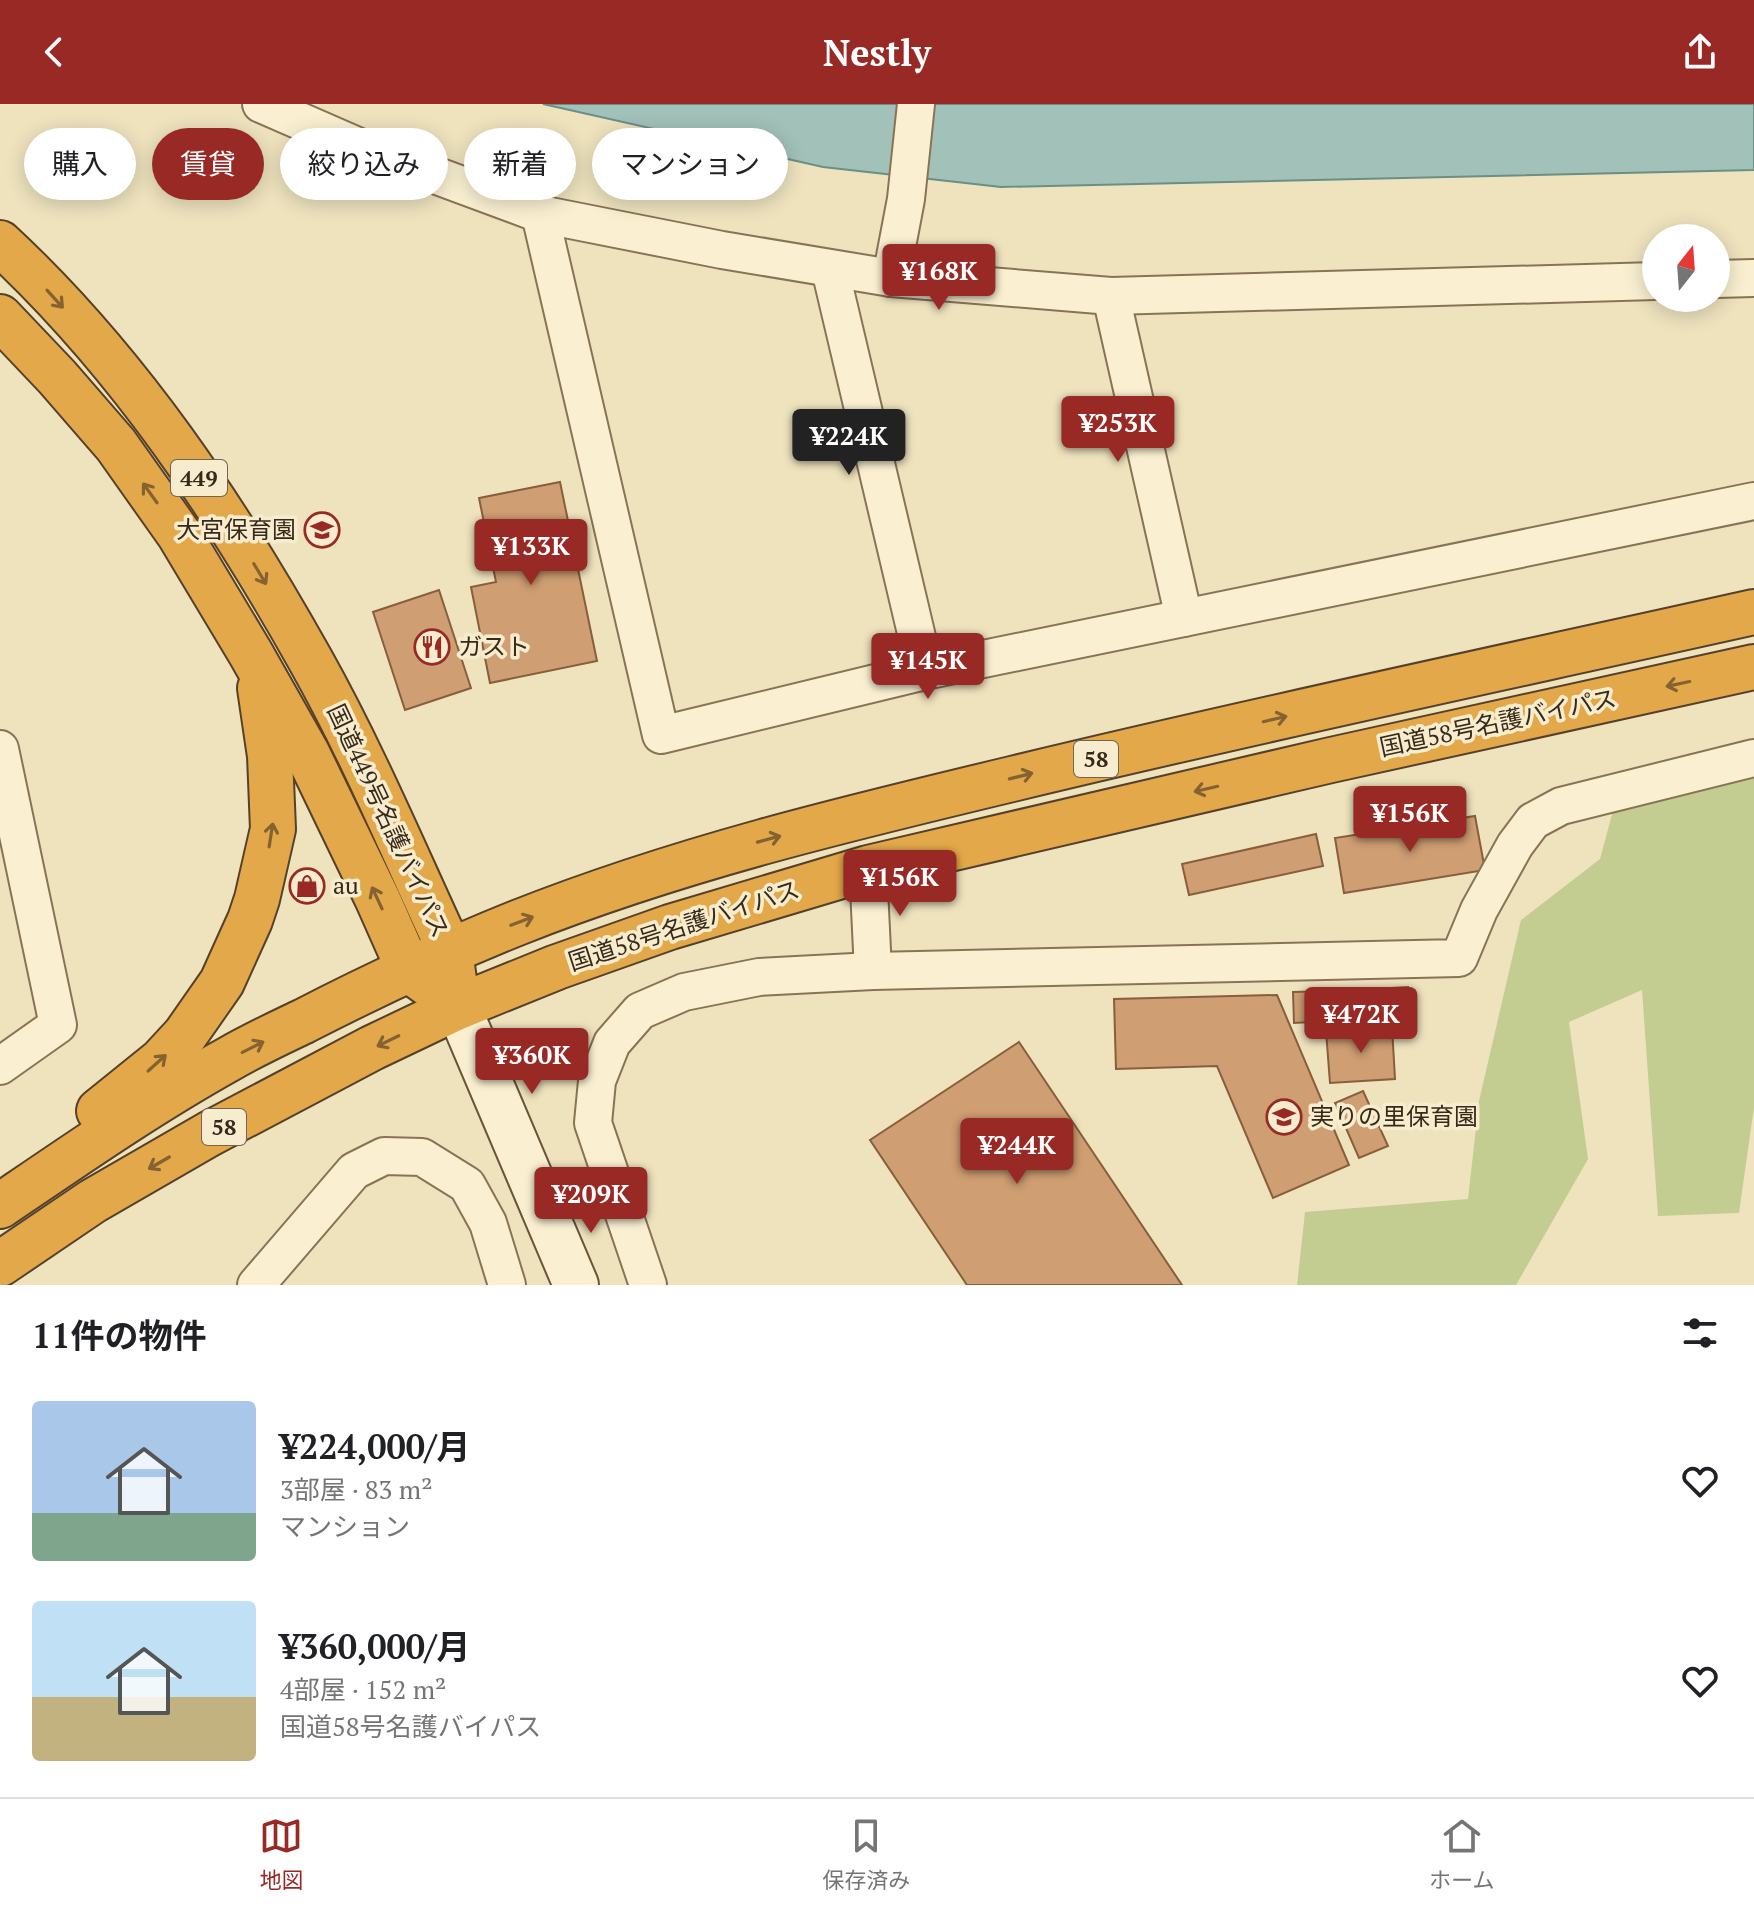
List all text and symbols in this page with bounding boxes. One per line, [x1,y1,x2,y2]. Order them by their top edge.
text: Nestly [823,29,931,76]
icon: back [32,30,76,74]
icon: share [1678,30,1722,74]
chip: 購入 [24,128,136,200]
chip: 賃貸 [152,128,264,200]
chip: 絞り込み [280,128,448,200]
chip: 新着 [464,128,576,200]
chip: マンション [592,128,788,200]
north arrow [1642,224,1730,312]
map controls [1642,224,1730,312]
pin: ¥168K [883,244,995,312]
text: ¥168K [900,253,978,287]
one-way arrow [45,288,63,308]
pin: ¥253K [1062,396,1174,464]
text: ¥253K [1079,405,1157,439]
pin: ¥224K [793,409,905,477]
text: ¥224K [810,418,888,452]
road number: 449 [171,460,227,496]
one-way arrow [142,483,159,505]
school or university icon: 大宮保育園 [303,511,341,549]
place label: 大宮保育園 [176,513,296,545]
pin: ¥133K [475,519,587,587]
text: ¥133K [492,528,570,562]
one-way arrow [252,562,268,585]
restaurant icon: ガスト [413,628,451,666]
place label: ガスト [458,630,530,662]
pin: ¥145K [872,633,984,701]
text: ¥145K [889,642,967,676]
one-way arrow [1665,677,1691,692]
street label: 国道58号名護バイパス [1377,681,1619,763]
street label: 国道449号名護バイパス [321,699,457,942]
one-way arrow [1262,711,1287,726]
road number: 58 [1074,741,1118,777]
one-way arrow [1008,768,1034,783]
one-way arrow [1193,783,1219,798]
pin: ¥156K [1354,786,1466,854]
text: ¥156K [1371,795,1449,829]
one-way arrow [264,823,279,848]
one-way arrow [756,831,782,846]
pin: ¥156K [844,850,956,918]
text: ¥156K [861,859,939,893]
shop icon: au [288,867,326,905]
place label: au [333,869,359,901]
street label: 国道58号名護バイパス [564,873,803,978]
one-way arrow [369,887,384,911]
one-way arrow [509,913,534,927]
pin: ¥472K [1305,987,1417,1055]
text: ¥472K [1322,996,1400,1030]
pin: ¥360K [476,1028,588,1096]
one-way arrow [376,1034,400,1049]
text: ¥360K [493,1037,571,1071]
one-way arrow [241,1038,265,1054]
one-way arrow [147,1054,167,1072]
school or university icon: 実りの里保育園 [1265,1098,1303,1136]
place label: 実りの里保育園 [1310,1100,1478,1132]
road number: 58 [202,1109,246,1145]
pin: ¥244K [961,1118,1073,1186]
text: ¥244K [978,1127,1056,1161]
one-way arrow [147,1156,171,1171]
pin: ¥209K [535,1167,647,1235]
text: ¥209K [552,1176,630,1210]
icon: filters [1678,1311,1722,1355]
text: 11件の物件 [32,1313,206,1358]
text: ¥224,000/月 [280,1424,471,1469]
icon: home [96,1433,192,1529]
icon: heart [1678,1459,1722,1503]
text: 3部屋 · 83 m² [280,1472,432,1506]
text: マンション [280,1509,410,1543]
text: ¥360,000/月 [280,1624,471,1669]
icon: home [96,1633,192,1729]
icon: heart [1678,1659,1722,1703]
text: 4部屋 · 152 m² [280,1672,446,1706]
text: 国道58号名護バイパス [280,1709,541,1743]
tab: 地図 [259,1814,303,1894]
tab: 保存済み [822,1814,910,1894]
tab: ホーム [1429,1814,1495,1894]

